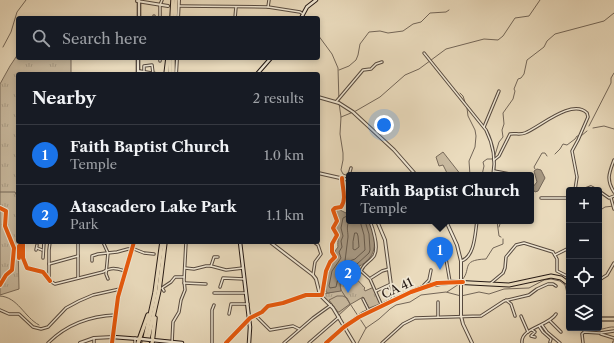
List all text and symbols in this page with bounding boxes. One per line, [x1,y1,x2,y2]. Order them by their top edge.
search box [16,16,320,60]
icon: search [30,27,52,49]
text: Search here [62,29,147,48]
text: Nearby [32,88,96,108]
text: 2 results [253,90,304,106]
your location [374,115,394,135]
text: Faith Baptist Church [70,137,230,156]
text: 1 [42,147,48,163]
text: 1.0 km [264,147,304,163]
text: Temple [70,156,117,172]
popup [346,172,534,224]
text: Faith Baptist Church [360,181,520,200]
map controls [566,187,602,331]
button: + [566,187,602,223]
text: Atascadero Lake Park [70,197,237,216]
text: Temple [360,200,407,216]
text: 2 [41,207,49,223]
text: 1.1 km [267,207,304,223]
text: Park [70,216,98,232]
button: − [566,223,602,259]
pin: 1 [427,237,453,270]
button: locate [566,259,602,295]
pin: 2 [335,260,361,293]
street label: CA 41 [379,274,415,302]
button: layers [566,295,602,331]

